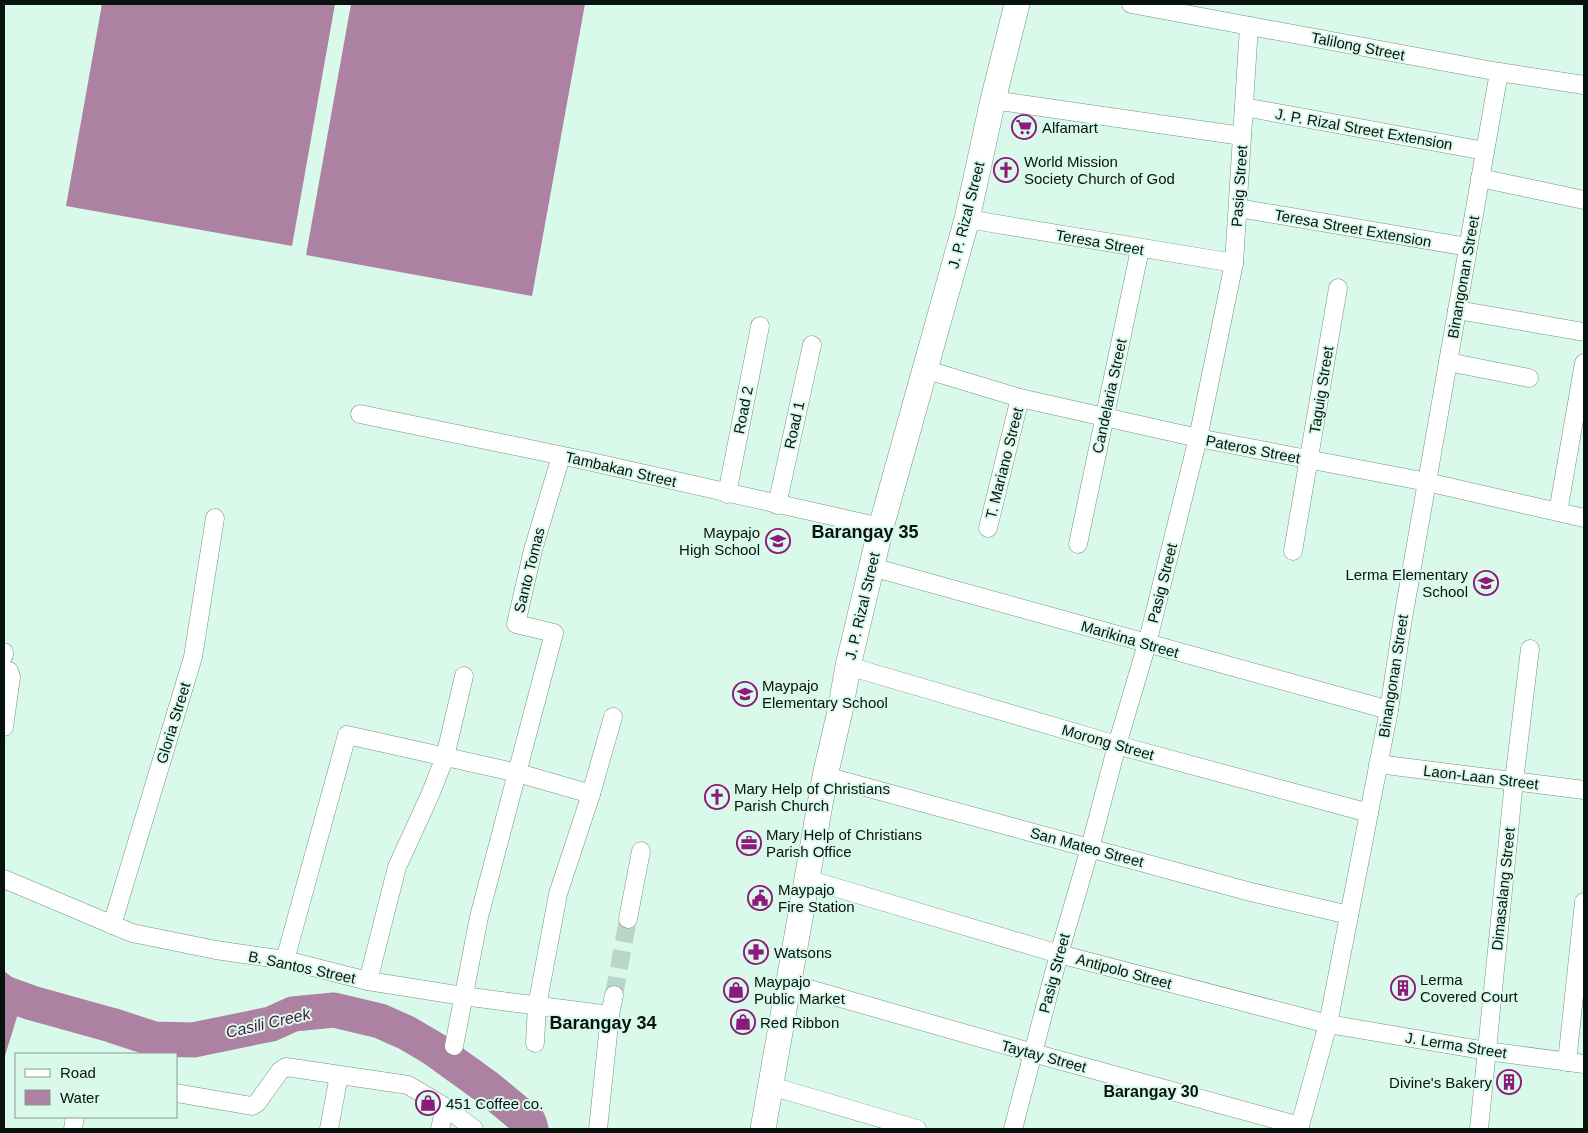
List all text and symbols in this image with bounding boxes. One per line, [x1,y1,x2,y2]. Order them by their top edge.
street label: Talilong Street [1310,29,1407,64]
street label: J. P. Rizal Street Extension [1274,105,1454,153]
supermarket icon: Alfamart [1011,114,1037,140]
place label: Alfamart [1042,119,1099,136]
street label: Pasig Street [1228,144,1250,227]
place label: World Mission Society Church of God [1024,153,1175,187]
church icon: World Mission Society Church of God [993,157,1019,183]
street label: J. P. Rizal Street [944,159,988,270]
street label: Teresa Street Extension [1273,206,1433,250]
street label: Binangonan Street [1444,214,1482,340]
street label: Teresa Street [1055,226,1146,258]
street label: Candelaria Street [1089,336,1130,455]
street label: Taguig Street [1306,344,1336,435]
street label: Road 2 [730,385,756,435]
street label: Road 1 [781,400,807,450]
street label: T. Mariano Street [982,405,1026,520]
street label: Pateros Street [1204,432,1302,467]
street label: Tambakan Street [564,448,679,490]
district label: Barangay 35 [811,522,919,542]
place label: Maypajo High School [679,524,760,558]
street label: Santo Tomas [510,526,548,614]
school or university icon: Maypajo High School [765,528,791,554]
street label: Pasig Street [1144,540,1180,625]
street label: J. P. Rizal Street [841,550,883,661]
place label: Lerma Elementary School [1345,566,1468,600]
school or university icon: Lerma Elementary School [1473,570,1499,596]
street label: Binangonan Street [1375,612,1411,739]
street label: Marikina Street [1079,617,1182,661]
place label: Maypajo Elementary School [762,677,888,711]
street label: Gloria Street [153,679,194,766]
school or university icon: Maypajo Elementary School [732,681,758,707]
street label: Morong Street [1060,721,1157,763]
street label: Laon-Laan Street [1422,761,1540,793]
place label: Mary Help of Christians Parish Church [734,780,890,814]
church icon: Mary Help of Christians Parish Church [704,784,730,810]
street label: San Mateo Street [1028,824,1146,871]
place label: Mary Help of Christians Parish Office [766,826,922,860]
street label: Dimasalang Street [1488,826,1518,951]
office icon: Mary Help of Christians Parish Office [736,830,762,856]
place label: Maypajo Fire Station [778,881,855,915]
public building icon: Maypajo Fire Station [747,885,773,911]
street label: Pasig Street [1035,931,1073,1015]
pharmacy icon: Watsons [743,939,769,965]
place label: Watsons [774,944,832,961]
street label: B. Santos Street [247,947,358,987]
street label: Antipolo Street [1074,950,1175,992]
place label: Lerma Covered Court [1420,971,1518,1005]
place label: Maypajo Public Market [754,973,846,1007]
building icon: Lerma Covered Court [1390,975,1416,1001]
shop icon: Maypajo Public Market [723,977,749,1003]
water label: Casili Creek [224,1005,313,1041]
shop icon: Red Ribbon [730,1009,756,1035]
district label: Barangay 34 [549,1013,657,1033]
place label: Red Ribbon [760,1014,839,1031]
street label: J. Lerma Street [1404,1029,1509,1062]
street label: Taytay Street [1000,1036,1089,1076]
legend [15,1053,178,1118]
text: Road [60,1064,96,1081]
building icon: Divine's Bakery [1496,1069,1522,1095]
place label: Divine's Bakery [1389,1074,1492,1091]
district label: Barangay 30 [1103,1083,1199,1100]
text: Water [60,1089,99,1106]
shop icon: 451 Coffee co. [415,1090,441,1116]
place label: 451 Coffee co. [446,1095,543,1112]

